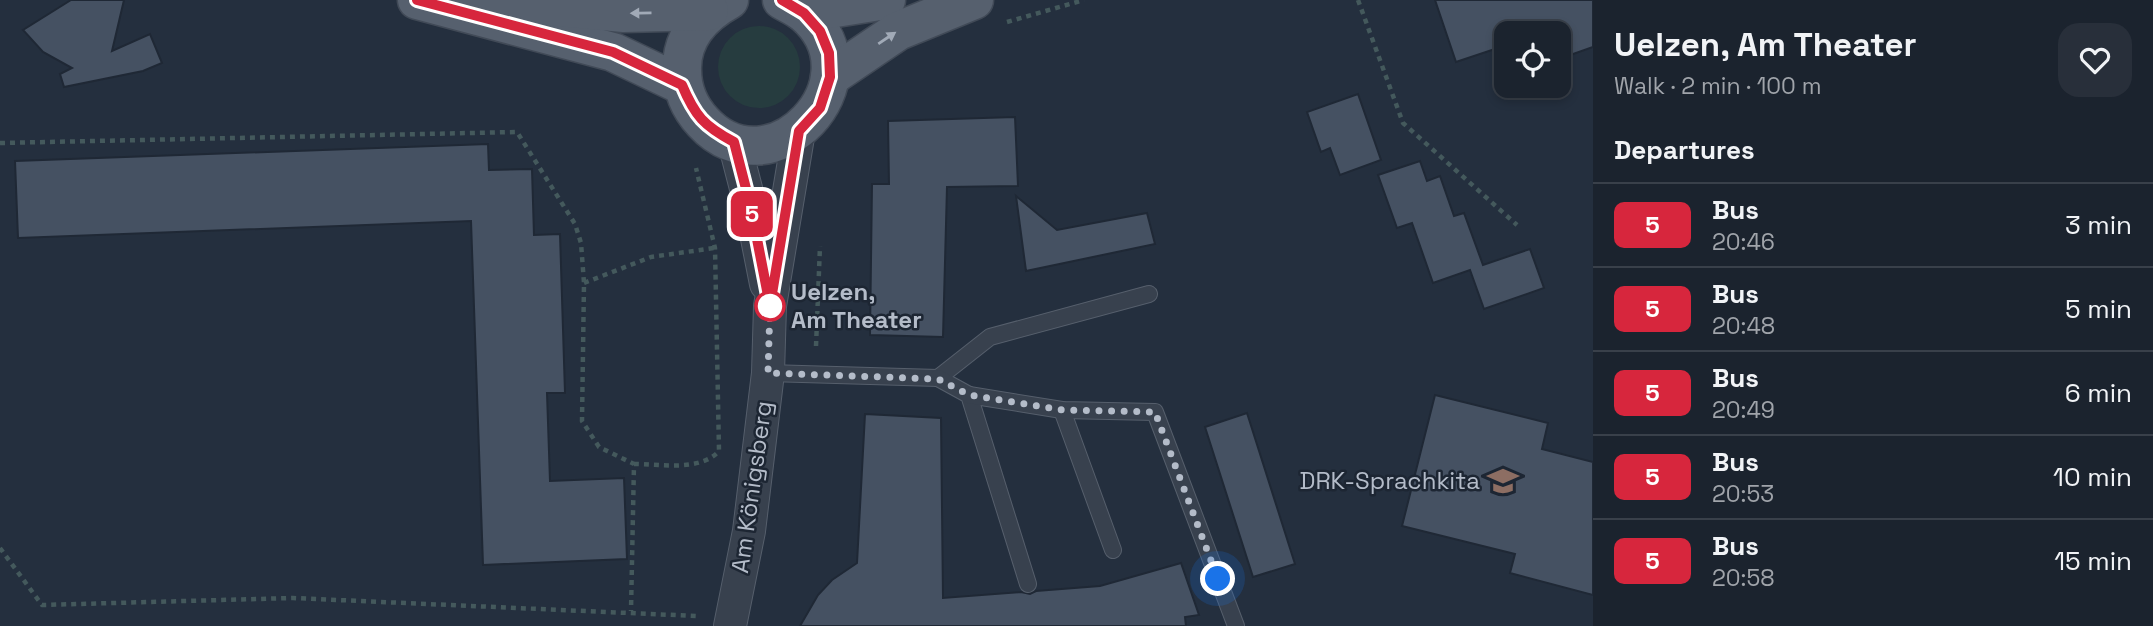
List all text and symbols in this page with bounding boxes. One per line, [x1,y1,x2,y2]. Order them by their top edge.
one-way arrow [630,7,652,18]
map controls [1494,21,1571,98]
button: locate [1494,21,1571,98]
button: heart [2058,23,2132,97]
text: Uelzen, Am Theater [1614,24,1917,66]
one-way arrow [877,32,896,45]
text: Walk · 2 min · 100 m [1614,71,1821,101]
text: Departures [1614,133,1755,167]
line badge: 5 [729,191,775,237]
text: Bus [1712,193,1759,227]
text: 5 [745,198,759,229]
text: 3 min [2065,208,2132,242]
text: 5 [1645,209,1660,240]
text: 20:46 [1712,227,1775,257]
place label: Uelzen, Am Theater [791,276,922,335]
text: Bus [1712,277,1759,311]
marker: Uelzen, Am Theater [755,291,785,321]
text: 5 min [2065,292,2132,326]
text: 5 [1645,293,1660,324]
text: 20:48 [1712,311,1775,341]
text: Bus [1712,361,1759,395]
text: 6 min [2065,376,2132,410]
text: 5 [1645,377,1660,408]
text: 20:49 [1712,395,1775,425]
street label: Am Königsberg [724,399,779,575]
text: Bus [1712,445,1759,479]
text: 10 min [2053,460,2132,494]
text: 5 [1645,461,1660,492]
school or university icon: DRK-Sprachkita [1486,464,1520,498]
place label: DRK-Sprachkita [1300,465,1480,496]
text: 20:53 [1712,479,1774,509]
text: Bus [1712,529,1759,563]
text: 15 min [2054,544,2132,578]
text: 5 [1645,545,1660,576]
your location [1200,561,1235,596]
text: 20:58 [1712,563,1775,593]

